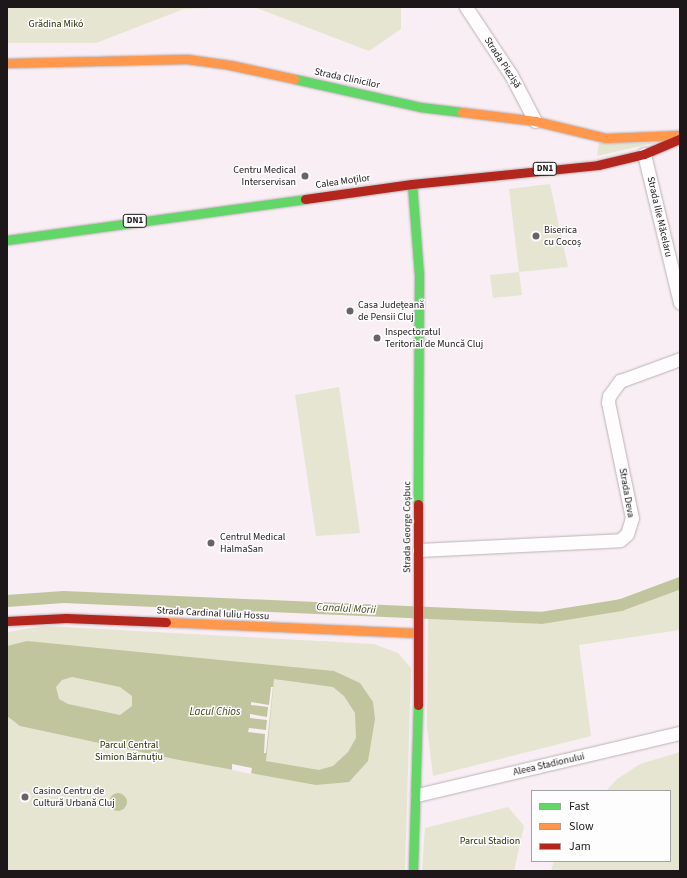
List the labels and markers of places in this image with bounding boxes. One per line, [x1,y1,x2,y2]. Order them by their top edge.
place label: Centru Medical Interservisan [233,164,296,188]
marker: Centru Medical Interservisan [299,170,311,182]
place label: Biserica cu Cocoș [544,224,581,248]
marker: Biserica cu Cocoș [531,231,541,241]
place label: Casa Județeană de Pensii Cluj [358,299,424,322]
marker: Casa Județeană de Pensii Cluj [345,306,355,316]
place label: Inspectoratul Teritorial de Muncă Cluj [385,326,483,350]
marker: Inspectoratul Teritorial de Muncă Cluj [372,333,382,343]
place label: Centrul Medical HalmaSan [220,531,285,554]
marker: Centrul Medical HalmaSan [205,537,217,549]
place label: Casino Centru de Cultură Urbană Cluj [33,785,115,808]
marker: Casino Centru de Cultură Urbană Cluj [20,792,30,802]

